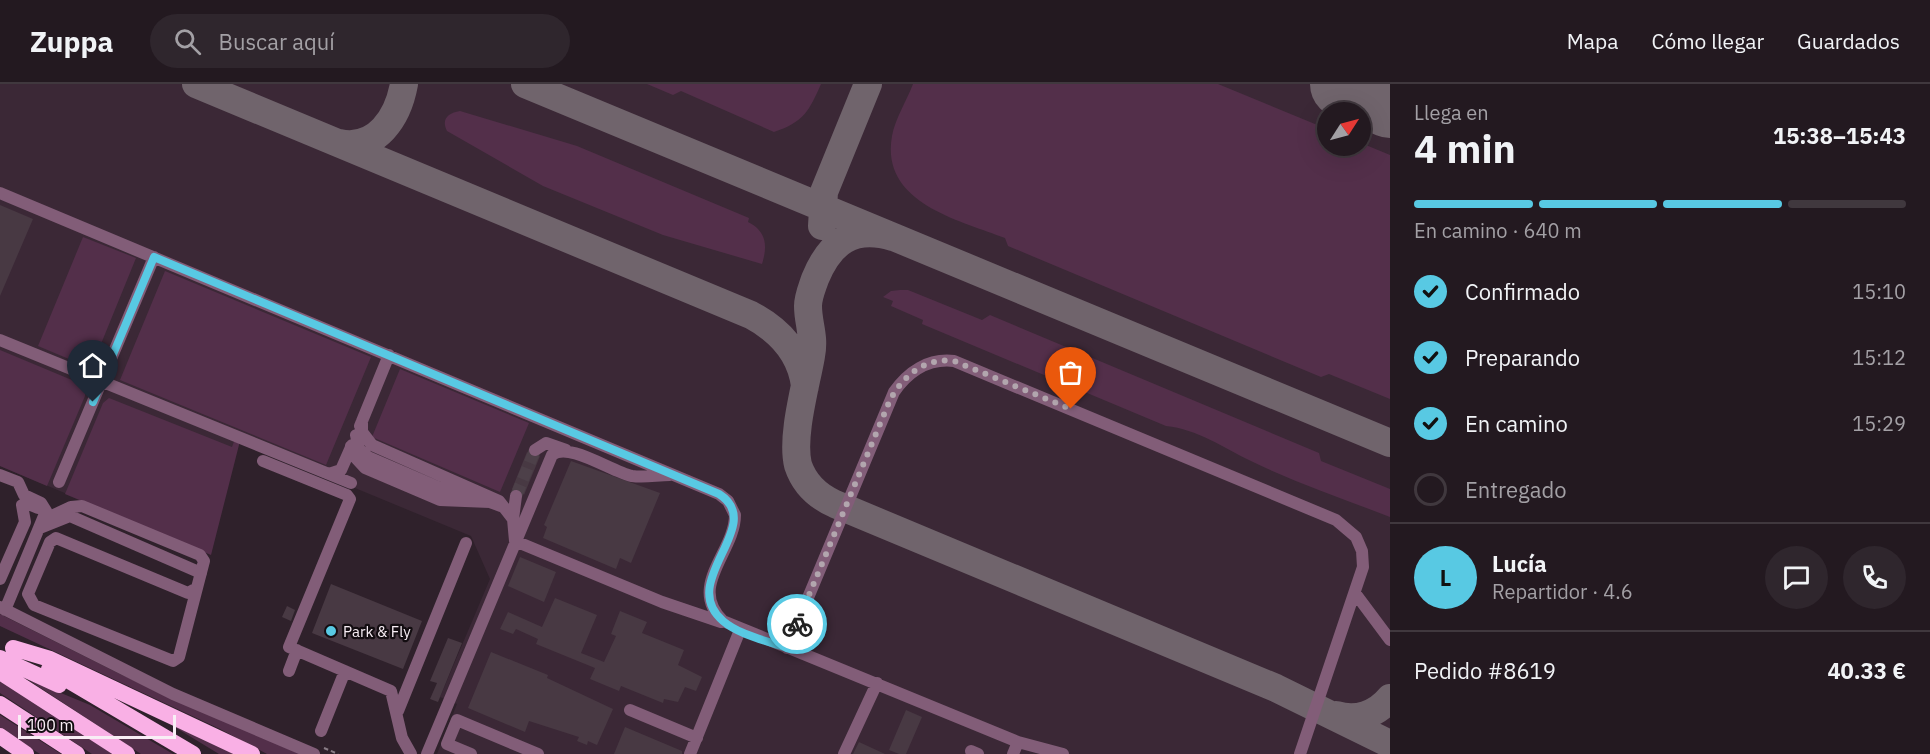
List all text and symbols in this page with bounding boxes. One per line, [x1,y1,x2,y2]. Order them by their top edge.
search box [150,14,570,68]
text: Zuppa [30,23,114,60]
icon: search [171,25,204,58]
text: Buscar aquí [219,27,335,56]
text: Mapa [1567,27,1618,55]
text: Cómo llegar [1651,27,1764,55]
text: Guardados [1797,27,1900,55]
text: Llega en [1414,99,1489,126]
north arrow [1317,102,1371,156]
map controls [1317,102,1371,156]
text: 15:38–15:43 [1773,121,1906,150]
text: 4 min [1414,123,1516,174]
text: En camino · 640 m [1414,217,1582,244]
icon: check [1414,275,1447,308]
text: Confirmado [1465,277,1580,306]
text: 15:10 [1852,278,1906,305]
pin [67,340,118,402]
icon: check [1414,341,1447,374]
text: Preparando [1465,343,1580,372]
text: 15:12 [1852,344,1906,371]
pin [1045,347,1096,409]
icon: home [76,349,109,382]
icon: bag [1054,356,1087,389]
icon: check [1414,407,1447,440]
text: En camino [1465,409,1568,438]
text: 15:29 [1852,410,1906,437]
text: Entregado [1465,475,1566,504]
button: chat [1765,546,1828,609]
button: phone [1843,546,1906,609]
text: Lucía [1492,549,1547,578]
text: L [1440,563,1451,592]
text: Repartidor · 4.6 [1492,578,1633,605]
courier [767,594,827,654]
icon: bike [781,608,814,641]
place label: Park & Fly [343,622,411,641]
marker: Park & Fly [324,624,338,638]
text: Pedido #8619 [1414,656,1556,685]
text: 40.33 € [1827,656,1906,685]
scale bar [18,712,176,740]
text: 100 m [27,715,74,735]

